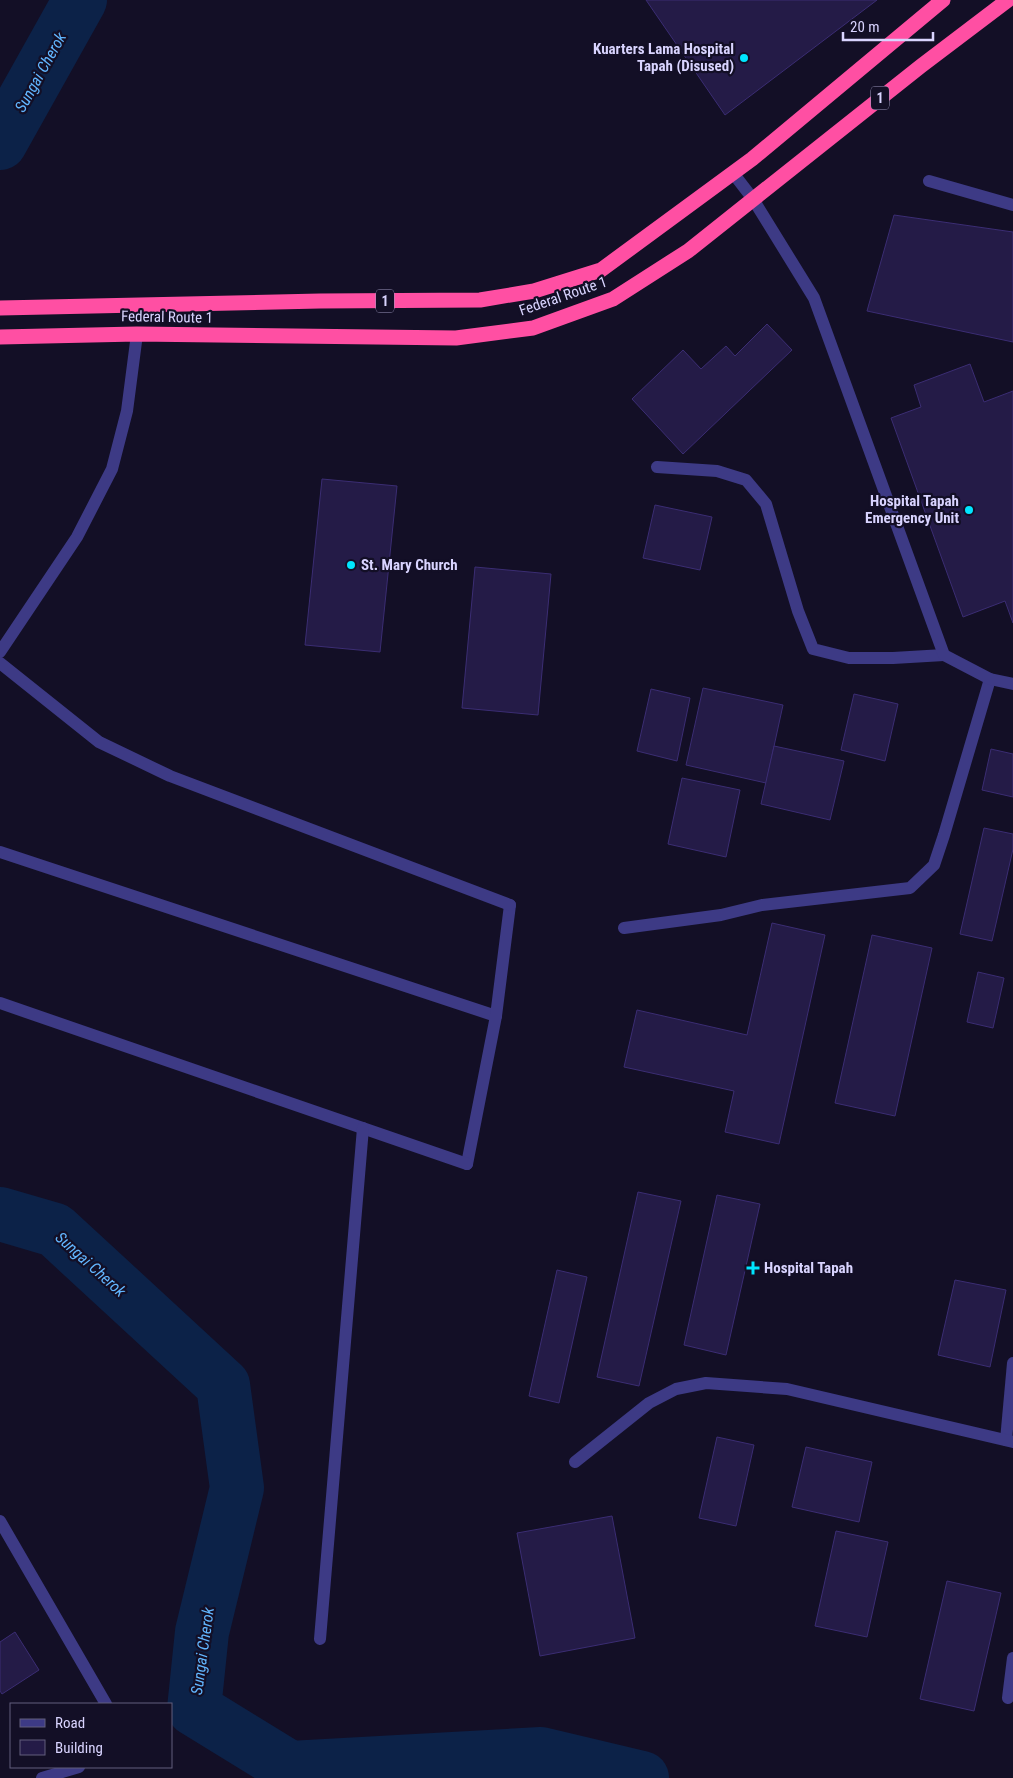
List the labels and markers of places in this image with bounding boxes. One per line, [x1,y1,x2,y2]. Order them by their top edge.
place label: Kuarters Lama Hospital Tapah (Disused) [593,40,734,75]
marker: Kuarters Lama Hospital Tapah (Disused) [738,52,750,64]
place label: Hospital Tapah Emergency Unit [865,492,959,527]
marker: Hospital Tapah Emergency Unit [963,504,975,516]
place label: St. Mary Church [361,556,458,574]
marker: St. Mary Church [345,559,357,571]
place label: Hospital Tapah [764,1259,853,1277]
marker: Hospital Tapah [746,1261,760,1275]

